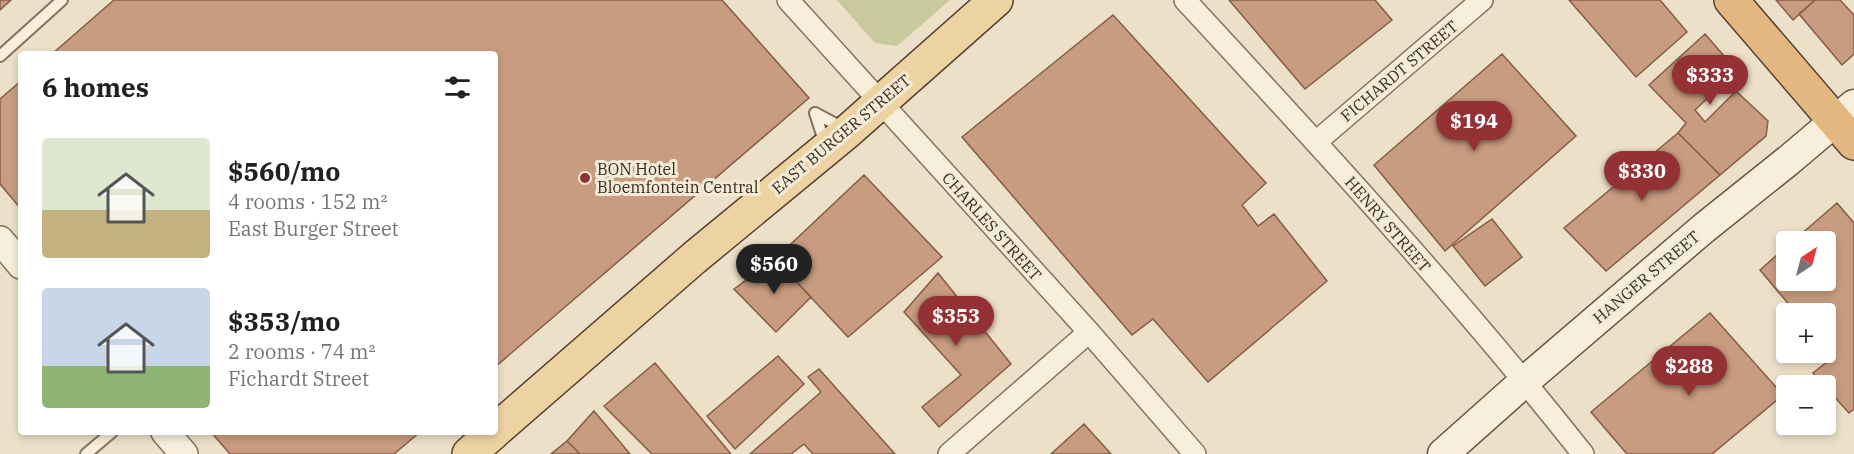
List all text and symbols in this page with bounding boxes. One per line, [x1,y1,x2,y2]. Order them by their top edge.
street label: FICHARDT STREET [1336,16,1462,126]
pin: $333 [1674,55,1746,106]
text: $333 [1686,61,1734,88]
text: 6 homes [42,70,149,104]
street label: EAST BURGER STREET [767,70,915,198]
icon: filters [441,71,474,104]
pin: $194 [1438,101,1510,152]
text: $194 [1450,107,1498,134]
pin: $330 [1606,151,1678,202]
text: $560/mo [228,154,340,188]
text: $330 [1618,157,1666,184]
place label: BON Hotel Bloemfontein Central [597,159,759,197]
icon: home [90,162,162,234]
street label: CHARLES STREET [938,168,1046,284]
marker: BON Hotel Bloemfontein Central [578,171,592,185]
street label: HENRY STREET [1341,172,1435,276]
text: 4 rooms · 152 m² [228,188,387,215]
text: East Burger Street [228,215,399,242]
street label: HANGER STREET [1588,226,1704,328]
north arrow [1776,231,1836,291]
map controls [1776,231,1836,435]
pin: $560 [738,244,810,295]
text: $560 [750,250,798,277]
pin: $353 [920,296,992,347]
text: $353 [932,302,980,329]
button: + [1776,303,1836,363]
text: $353/mo [228,304,340,338]
icon: home [90,312,162,384]
text: 2 rooms · 74 m² [228,338,375,365]
pin: $288 [1653,346,1725,397]
text: $288 [1665,352,1713,379]
text: Fichardt Street [228,365,369,392]
button: − [1776,375,1836,435]

